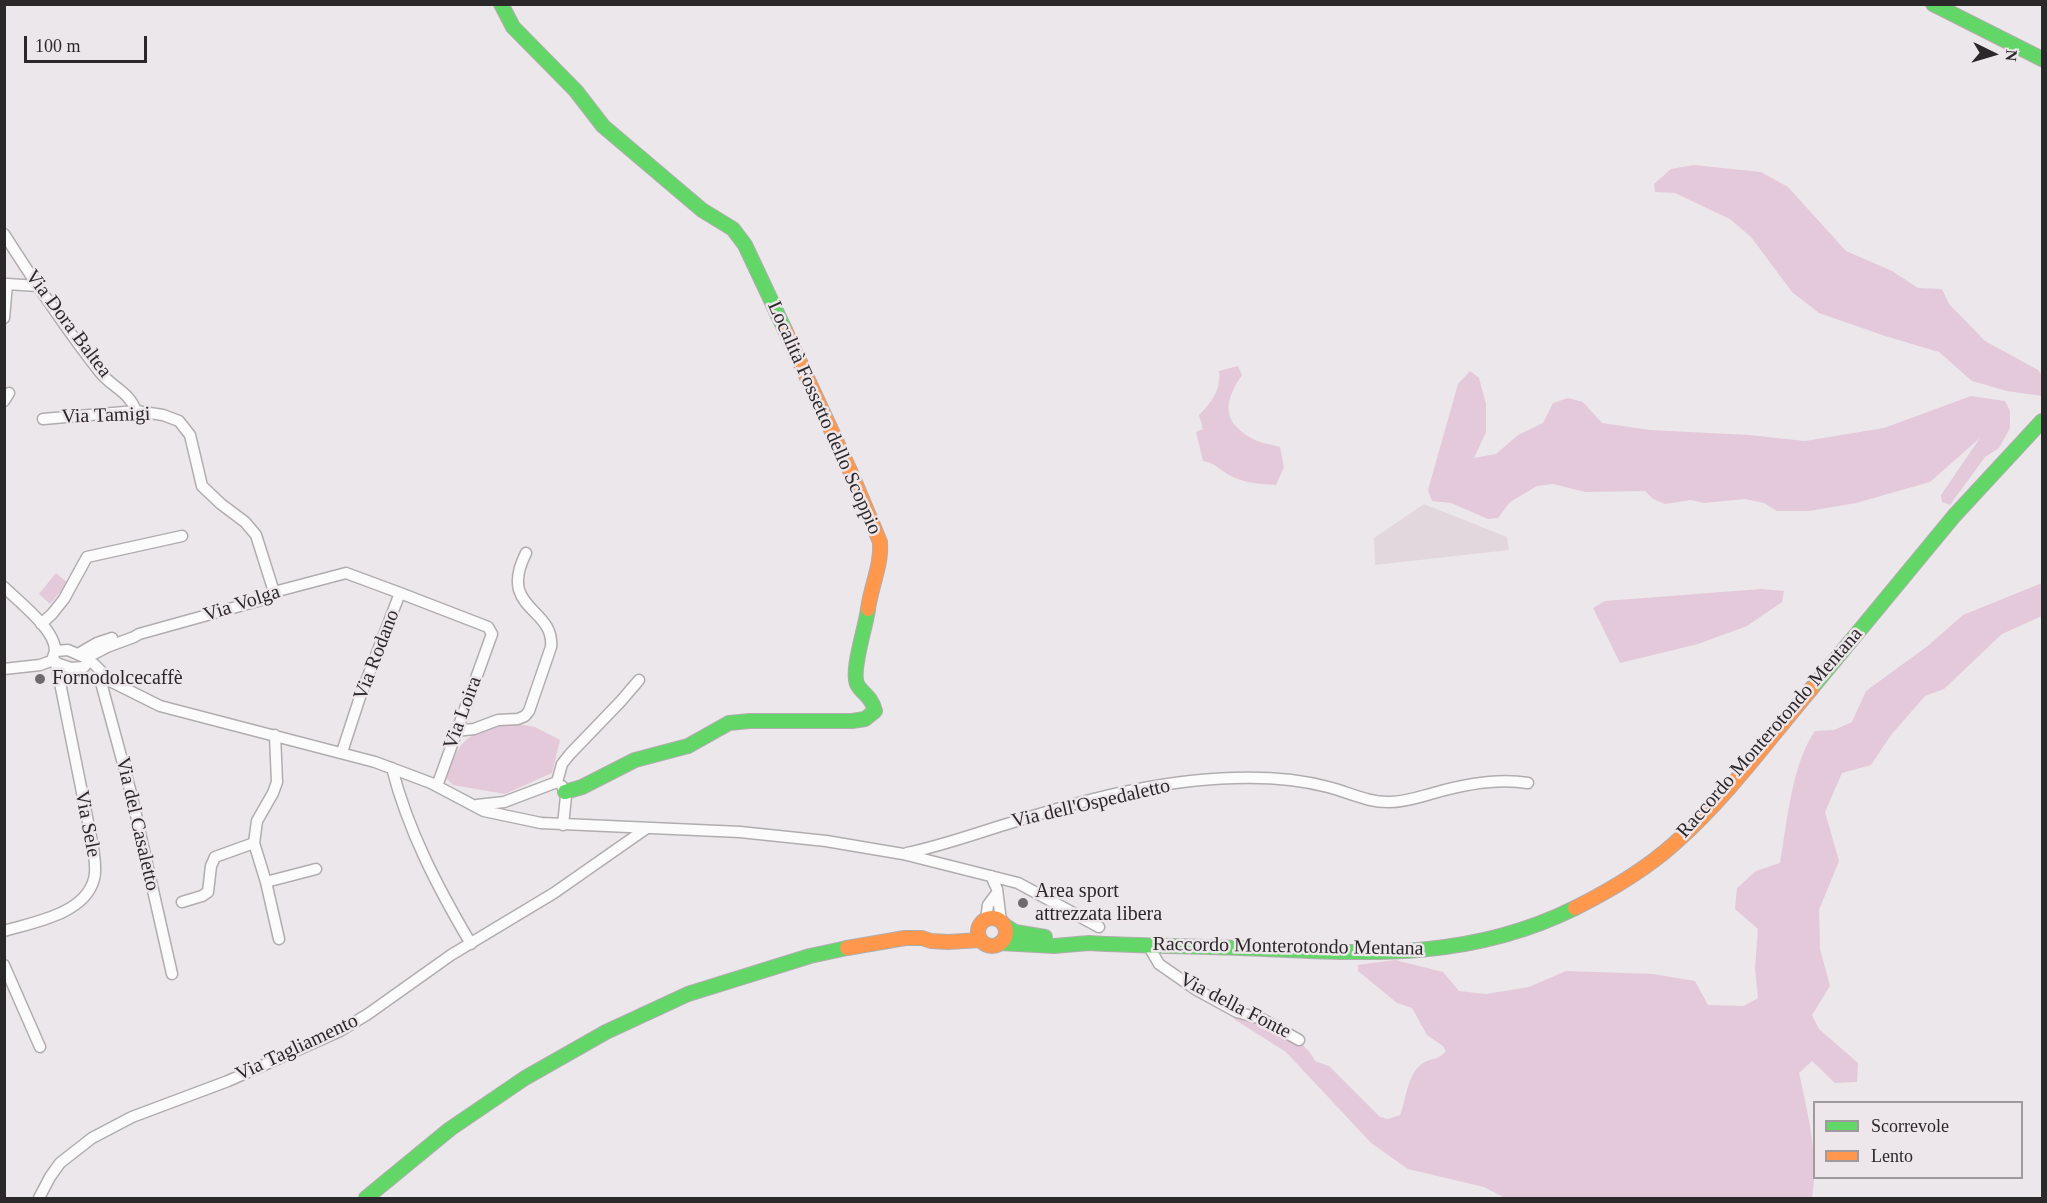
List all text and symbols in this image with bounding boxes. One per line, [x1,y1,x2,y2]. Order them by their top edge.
scale bar [27,24,150,62]
north arrow [1963,24,2023,84]
text: 100 m [35,36,81,56]
text: N [2002,49,2020,62]
street label: Via Dora Baltea [20,265,116,383]
street label: Località Fossetto dello Scoppio [762,298,886,538]
street label: Via Tamigi [61,402,151,430]
street label: Via Volga [201,580,283,628]
street label: Via Rodano [349,606,405,704]
street label: Raccordo Monterotondo Mentana [1672,623,1868,843]
place label: Fornodolcecaffè [52,667,183,691]
marker: Fornodolcecaffè [33,672,47,686]
street label: Via Loira [439,673,487,753]
street label: Via del Casaletto [110,755,164,893]
street label: Via dell'Ospedaletto [1009,774,1173,834]
street label: Via Sele [69,789,105,859]
place label: Area sport attrezzata libera [1035,880,1162,927]
marker: Area sport attrezzata libera [1016,896,1030,910]
street label: Raccordo Monterotondo Mentana [1152,933,1424,961]
street label: Via della Fonte [1175,968,1295,1044]
street label: Via Tagliamento [232,1009,362,1087]
legend [1813,1101,2023,1179]
text: Scorrevole [1871,1116,1949,1136]
text: Lento [1871,1146,1913,1166]

